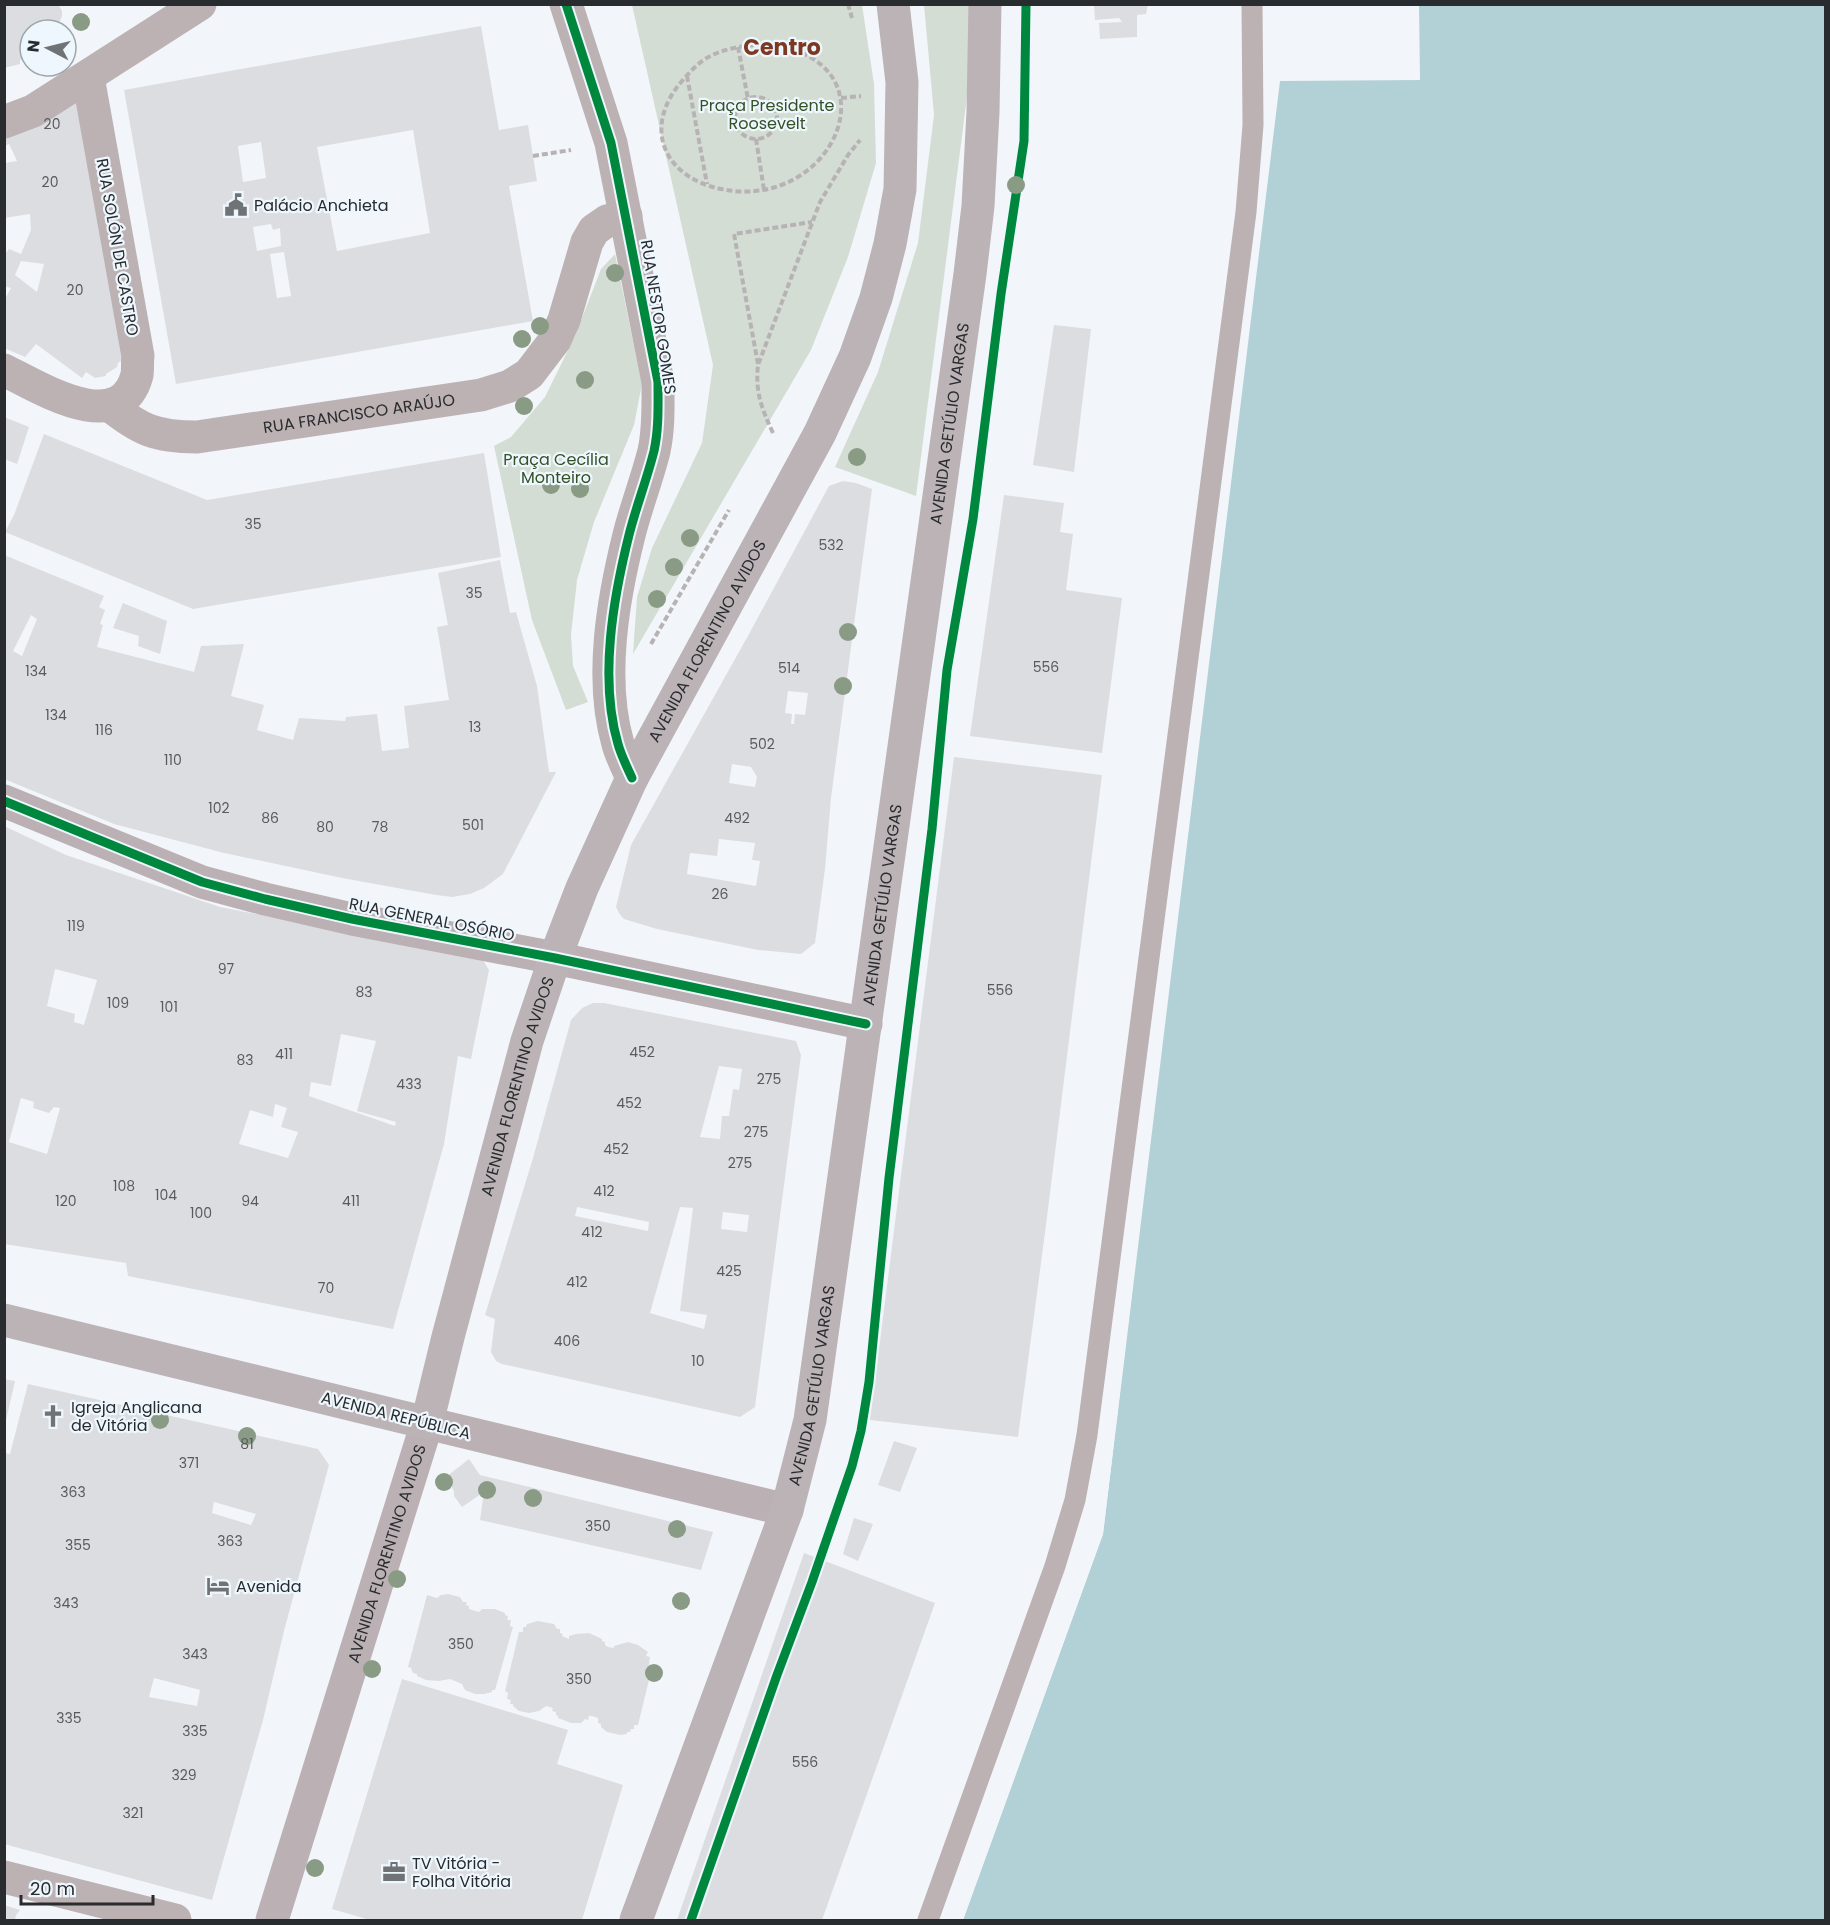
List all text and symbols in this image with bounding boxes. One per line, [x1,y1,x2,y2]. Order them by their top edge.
north arrow [18,18,78,78]
district label: Centro [743,32,821,63]
text: N [21,39,46,54]
park label: Praça Presidente Roosevelt [699,94,835,135]
house number: 20 [44,114,60,134]
street label: RUA SOLÓN DE CASTRO [91,157,144,338]
house number: 20 [42,172,58,192]
public building icon: Palácio Anchieta [223,192,249,218]
place label: Palácio Anchieta [254,194,388,217]
street label: RUA NESTOR GOMES [635,238,682,396]
house number: 20 [67,280,83,300]
street label: AVENIDA GETÚLIO VARGAS [924,321,975,526]
street label: RUA FRANCISCO ARAÚJO [262,388,457,439]
park label: Praça Cecília Monteiro [503,448,609,489]
house number: 35 [244,514,262,534]
street label: AVENIDA FLORENTINO AVIDOS [643,535,772,746]
house number: 532 [818,535,844,555]
house number: 35 [465,583,483,603]
house number: 556 [1033,657,1059,677]
house number: 514 [778,658,800,678]
house number: 134 [25,661,47,681]
house number: 134 [45,705,67,725]
house number: 13 [469,717,481,737]
house number: 116 [95,720,113,740]
house number: 502 [749,734,775,754]
house number: 110 [164,750,182,770]
house number: 102 [208,798,230,818]
street label: AVENIDA GETÚLIO VARGAS [857,803,908,1007]
house number: 86 [261,808,279,828]
house number: 492 [724,808,750,828]
house number: 501 [462,815,484,835]
house number: 80 [316,817,334,837]
house number: 78 [372,817,388,837]
house number: 26 [712,884,729,904]
street label: RUA GENERAL OSÓRIO [347,892,517,947]
house number: 119 [67,916,85,936]
house number: 97 [218,959,235,979]
street label: AVENIDA FLORENTINO AVIDOS [475,973,560,1199]
house number: 556 [987,980,1013,1000]
house number: 83 [355,982,373,1002]
house number: 109 [107,993,129,1013]
house number: 101 [160,997,178,1017]
house number: 452 [629,1042,655,1062]
house number: 411 [275,1044,293,1064]
house number: 83 [236,1050,254,1070]
house number: 275 [757,1069,781,1089]
house number: 433 [396,1074,422,1094]
house number: 452 [616,1093,642,1113]
house number: 275 [744,1122,768,1142]
house number: 452 [603,1139,629,1159]
house number: 275 [728,1153,752,1173]
house number: 108 [113,1176,135,1196]
house number: 412 [593,1181,615,1201]
house number: 104 [155,1185,177,1205]
house number: 120 [55,1191,77,1211]
house number: 94 [241,1191,259,1211]
house number: 411 [342,1191,360,1211]
house number: 100 [190,1203,212,1223]
house number: 412 [581,1222,603,1242]
house number: 425 [716,1261,742,1281]
house number: 412 [566,1272,588,1292]
house number: 70 [318,1278,334,1298]
street label: AVENIDA GETÚLIO VARGAS [783,1284,841,1488]
house number: 406 [554,1331,580,1351]
house number: 10 [691,1351,705,1371]
street label: AVENIDA REPÚBLICA [319,1386,473,1445]
place label: Igreja Anglicana de Vitória [71,1396,202,1437]
church icon: Igreja Anglicana de Vitória [40,1403,66,1429]
house number: 81 [240,1434,254,1454]
street label: AVENIDA FLORENTINO AVIDOS [342,1441,432,1666]
house number: 371 [179,1453,199,1473]
house number: 363 [60,1482,86,1502]
house number: 350 [585,1516,611,1536]
house number: 363 [217,1531,243,1551]
house number: 355 [65,1535,91,1555]
hotel icon: Avenida [205,1573,231,1599]
place label: Avenida [236,1575,302,1598]
house number: 343 [53,1593,79,1613]
house number: 350 [448,1634,474,1654]
house number: 343 [182,1644,208,1664]
house number: 350 [566,1669,592,1689]
house number: 335 [56,1708,82,1728]
house number: 335 [182,1721,208,1741]
house number: 556 [792,1752,818,1772]
house number: 329 [171,1765,197,1785]
house number: 321 [123,1803,143,1823]
place label: TV Vitória - Folha Vitória [412,1852,511,1893]
office icon: TV Vitória - Folha Vitória [381,1859,407,1885]
scale bar [21,1868,153,1906]
text: 20 m [30,1876,75,1901]

